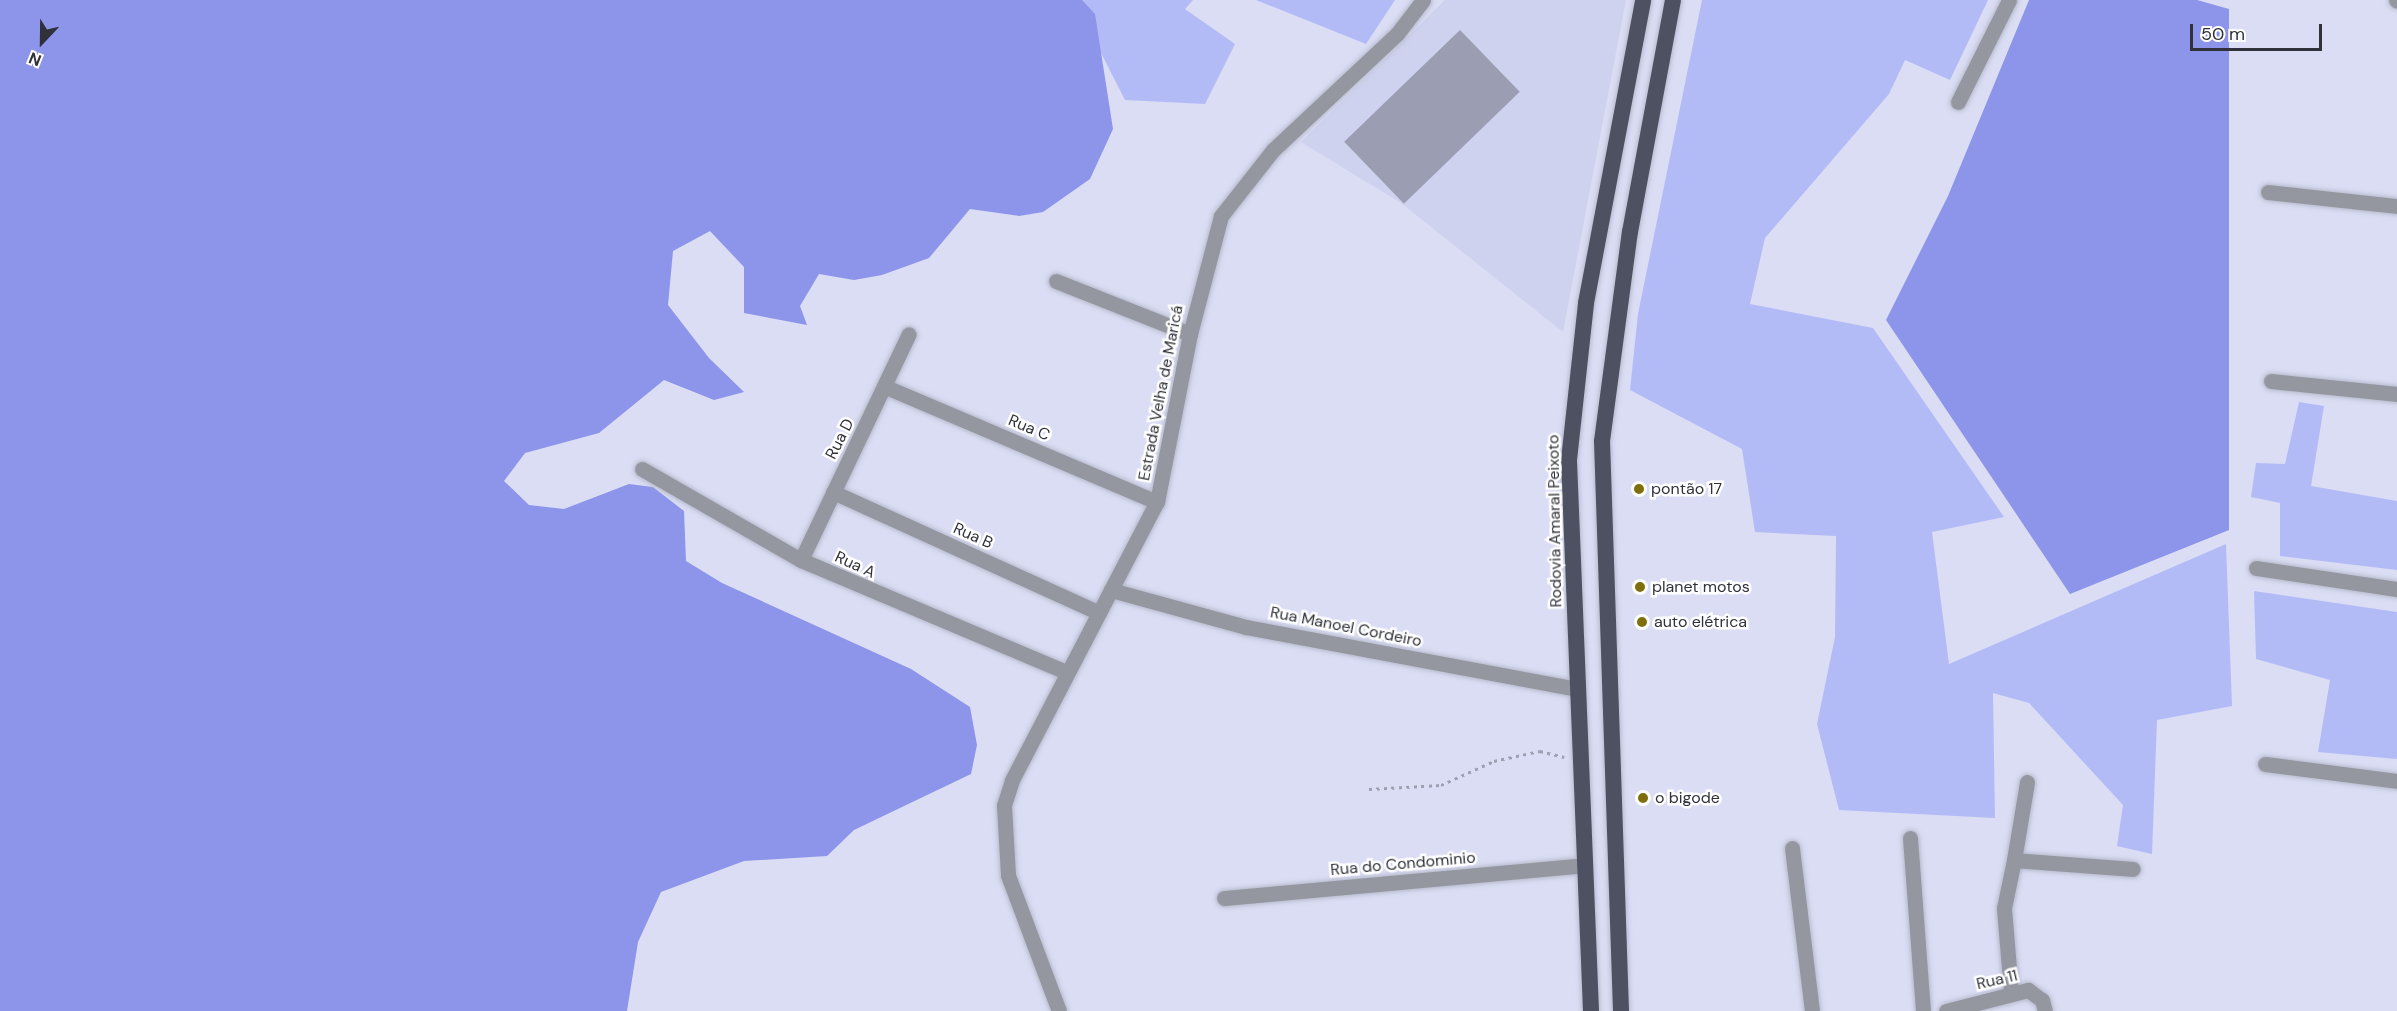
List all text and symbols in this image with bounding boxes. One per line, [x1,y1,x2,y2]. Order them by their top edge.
north arrow [12,12,72,72]
scale bar [2193,12,2325,50]
text: 50 m [2201,22,2245,46]
text: N [26,47,44,71]
street label: Estrada Velha de Maricá [1135,304,1187,482]
street label: Rua C [1005,411,1053,445]
street label: Rua D [822,416,858,462]
street label: Rodovia Amaral Peixoto [1544,434,1566,608]
place label: pontão 17 [1651,479,1722,499]
marker: pontão 17 [1632,482,1646,496]
street label: Rua B [950,519,996,553]
street label: Rua A [832,547,878,583]
place label: planet motos [1652,577,1750,597]
marker: planet motos [1633,580,1647,594]
street label: Rua Manoel Cordeiro [1269,603,1423,651]
place label: auto elétrica [1654,612,1747,632]
marker: auto elétrica [1635,615,1649,629]
place label: o bigode [1655,788,1720,808]
marker: o bigode [1636,791,1650,805]
street label: Rua do Condominio [1330,848,1476,880]
street label: Rua 11 [1975,966,2019,994]

